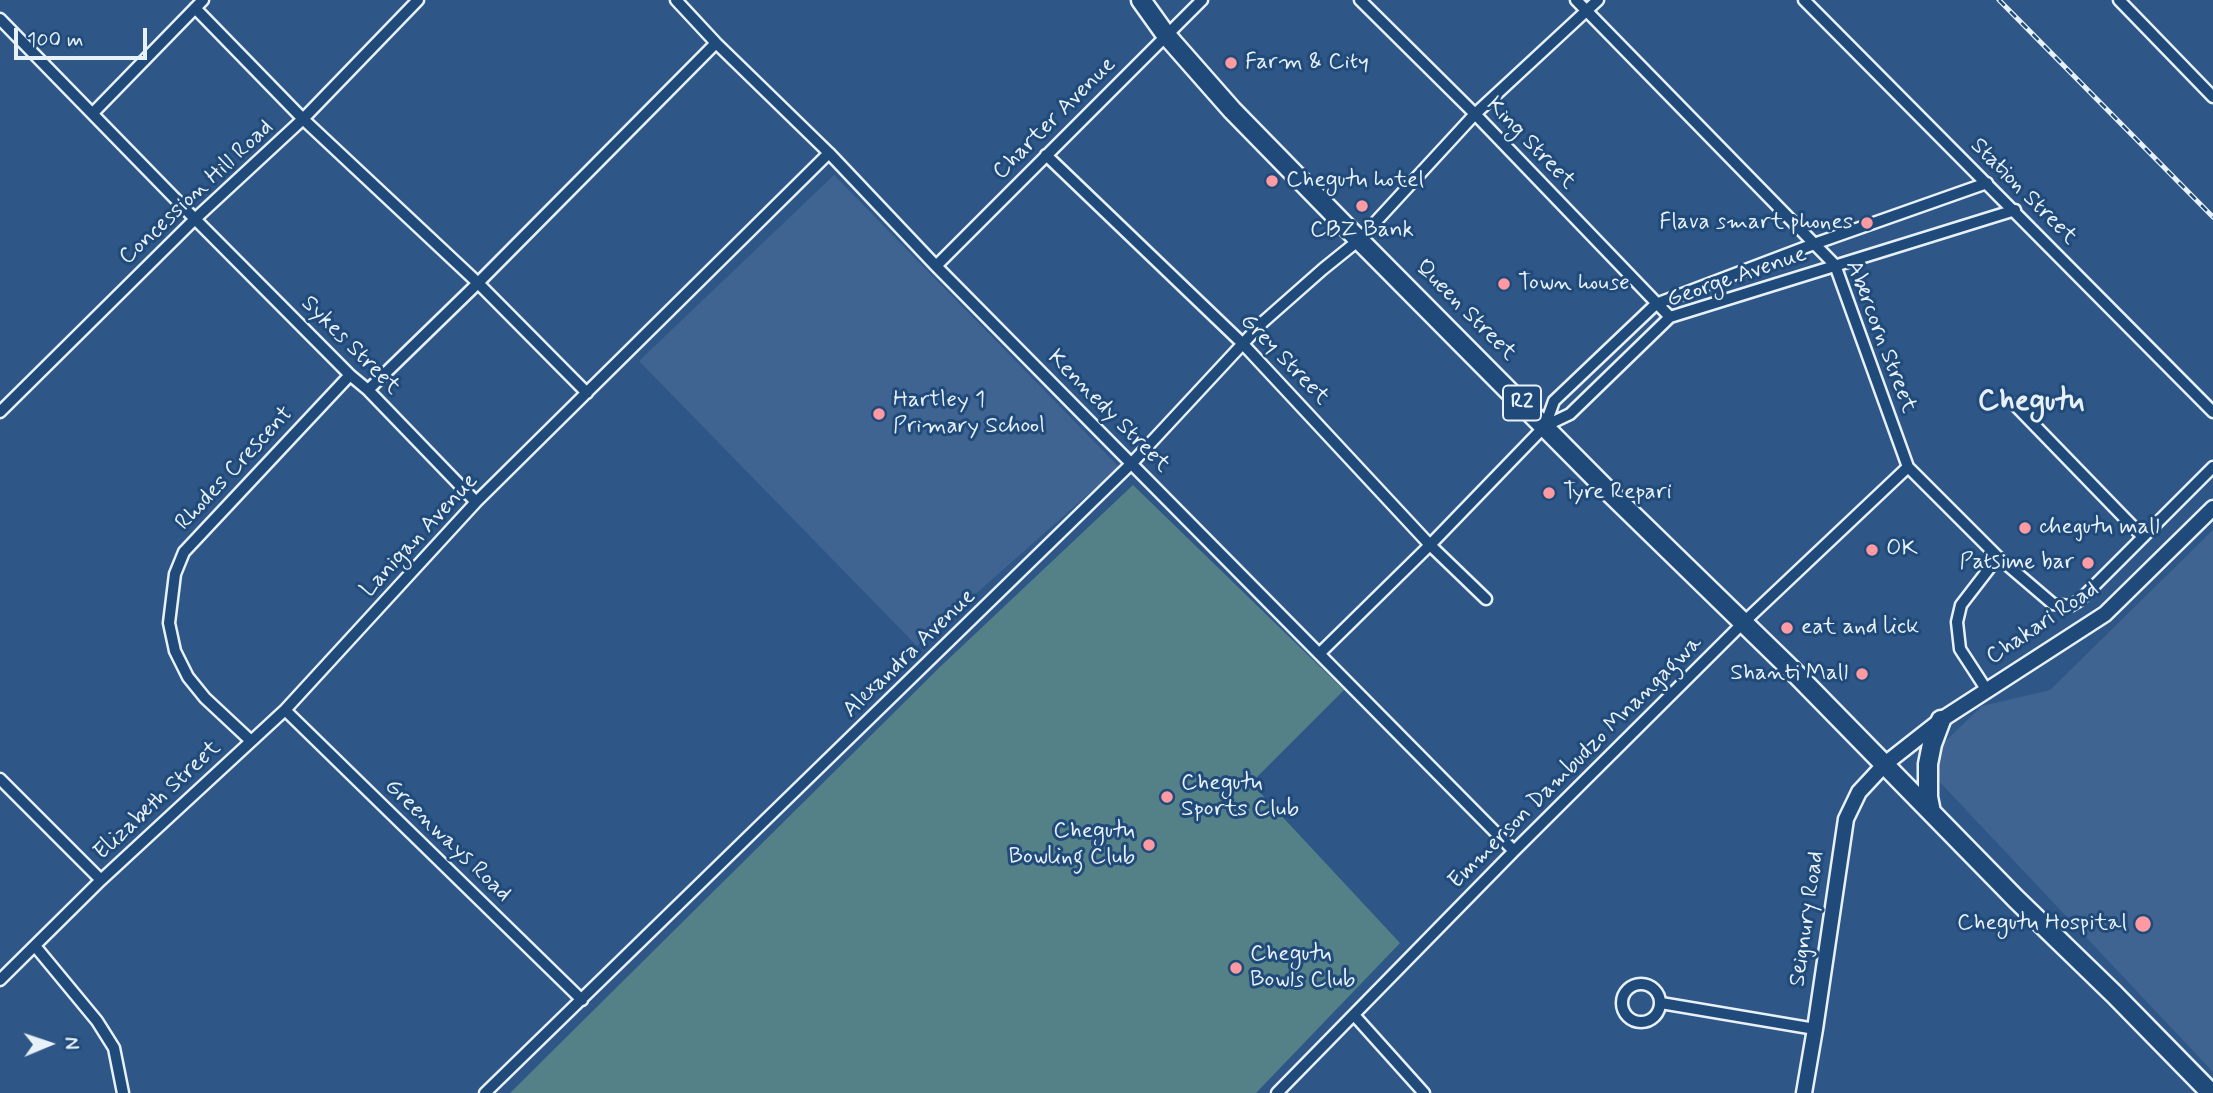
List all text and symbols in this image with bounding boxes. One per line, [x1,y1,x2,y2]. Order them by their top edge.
scale bar [18,14,150,58]
text: 100 m [27,26,83,54]
place label: Farm & City [1245,49,1369,77]
street label: Charter Avenue [988,52,1122,186]
marker: Farm & City [1223,55,1239,71]
street label: King Street [1479,92,1581,196]
street label: Concession Hill Road [114,114,280,272]
street label: Station Street [1964,133,2082,251]
place label: Chegutu hotel [1286,167,1424,195]
marker: Chegutu hotel [1264,173,1280,189]
marker: CBZ Bank [1354,198,1370,214]
place label: Flava smart phones [1659,209,1853,237]
marker: Flava smart phones [1859,215,1875,231]
place label: CBZ Bank [1310,217,1414,245]
street label: George Avenue [1664,241,1810,315]
street label: Queen Street [1408,254,1522,368]
street label: Abercorn Street [1838,257,1922,417]
place label: Town house [1518,270,1630,298]
marker: Town house [1496,276,1512,292]
street label: Sykes Street [295,291,405,401]
street label: Grey Street [1233,308,1335,412]
street label: Kennedy Street [1041,345,1175,479]
district label: Chegutu [1978,385,2084,421]
road number: R2 [1503,386,1541,420]
place label: Hartley 1 Primary School [893,387,1045,441]
street label: Rhodes Crescent [170,401,300,537]
marker: Hartley 1 Primary School [871,406,887,422]
street label: Lanigan Avenue [355,468,485,604]
place label: Tyre Repari [1563,479,1672,507]
marker: Tyre Repari [1541,485,1557,501]
place label: chegutu mall [2039,514,2159,542]
marker: chegutu mall [2017,520,2033,536]
place label: OK [1886,536,1918,564]
marker: OK [1864,542,1880,558]
place label: Patsime bar [1960,549,2074,577]
marker: Patsime bar [2080,555,2096,571]
street label: Chakari Road [1982,576,2104,672]
street label: Alexandra Avenue [838,584,982,724]
place label: eat and lick [1801,614,1919,642]
marker: eat and lick [1779,620,1795,636]
street label: Emmerson Dambudzo Mnangagwa [1443,630,1709,896]
place label: Shanti Mall [1730,660,1848,688]
marker: Shanti Mall [1854,666,1870,682]
street label: Elizabeth Street [89,735,227,867]
place label: Chegutu Sports Club [1181,770,1299,824]
street label: Greenways Road [378,774,516,908]
marker: Chegutu Sports Club [1159,789,1175,805]
place label: Chegutu Bowling Club [1008,818,1135,872]
marker: Chegutu Bowling Club [1141,837,1157,853]
street label: Seignury Road [1785,849,1831,989]
place label: Chegutu Hospital [1957,910,2127,938]
marker: Chegutu Hospital [2133,914,2153,934]
place label: Chegutu Bowls Club [1250,941,1355,995]
marker: Chegutu Bowls Club [1228,960,1244,976]
north arrow [14,1009,84,1079]
text: N [58,1036,83,1050]

